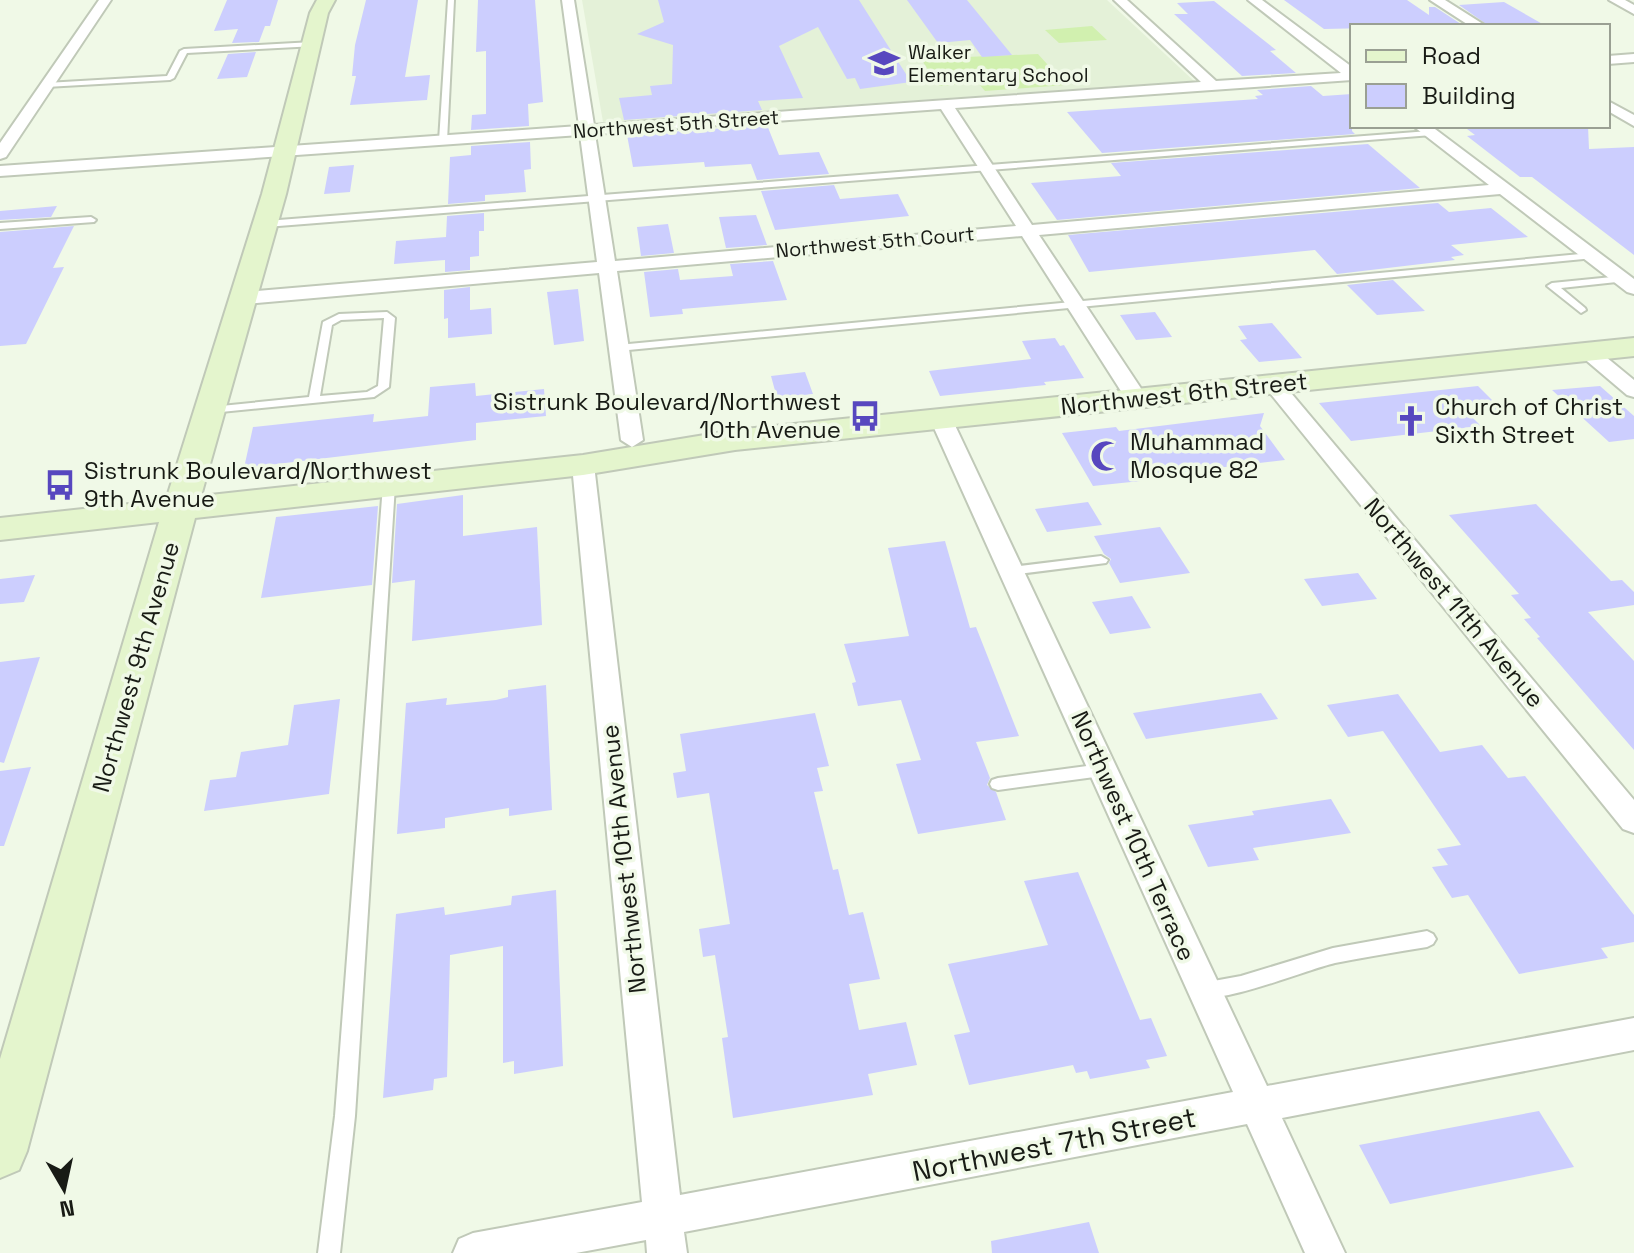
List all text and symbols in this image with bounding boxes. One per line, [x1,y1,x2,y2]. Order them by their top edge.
legend [1350,24,1610,128]
place label: Walker Elementary School [908,39,1089,88]
text: Road [1422,40,1481,71]
school or university icon: Walker Elementary School [867,46,901,80]
text: Building [1422,80,1516,111]
street label: Northwest 5th Street [572,104,780,144]
street label: Northwest 5th Court [774,220,976,264]
street label: Northwest 6th Street [1059,365,1309,422]
place label: Sistrunk Boulevard/Northwest 10th Avenue [493,386,841,445]
place label: Church of Christ Sixth Street [1435,391,1623,450]
bus stop icon: Sistrunk Boulevard/Northwest 10th Avenue [848,399,882,433]
church icon: Church of Christ Sixth Street [1394,404,1428,438]
place label: Muhammad Mosque 82 [1130,426,1264,485]
mosque icon: Muhammad Mosque 82 [1089,439,1123,473]
place label: Sistrunk Boulevard/Northwest 9th Avenue [84,455,432,514]
bus stop icon: Sistrunk Boulevard/Northwest 9th Avenue [43,468,77,502]
street label: Northwest 11th Avenue [1357,491,1551,714]
street label: Northwest 9th Avenue [85,538,186,796]
street label: Northwest 10th Terrace [1064,706,1203,966]
street label: Northwest 10th Avenue [594,723,653,995]
street label: Northwest 7th Street [909,1099,1199,1189]
north arrow [24,1149,104,1229]
text: N [58,1194,77,1224]

